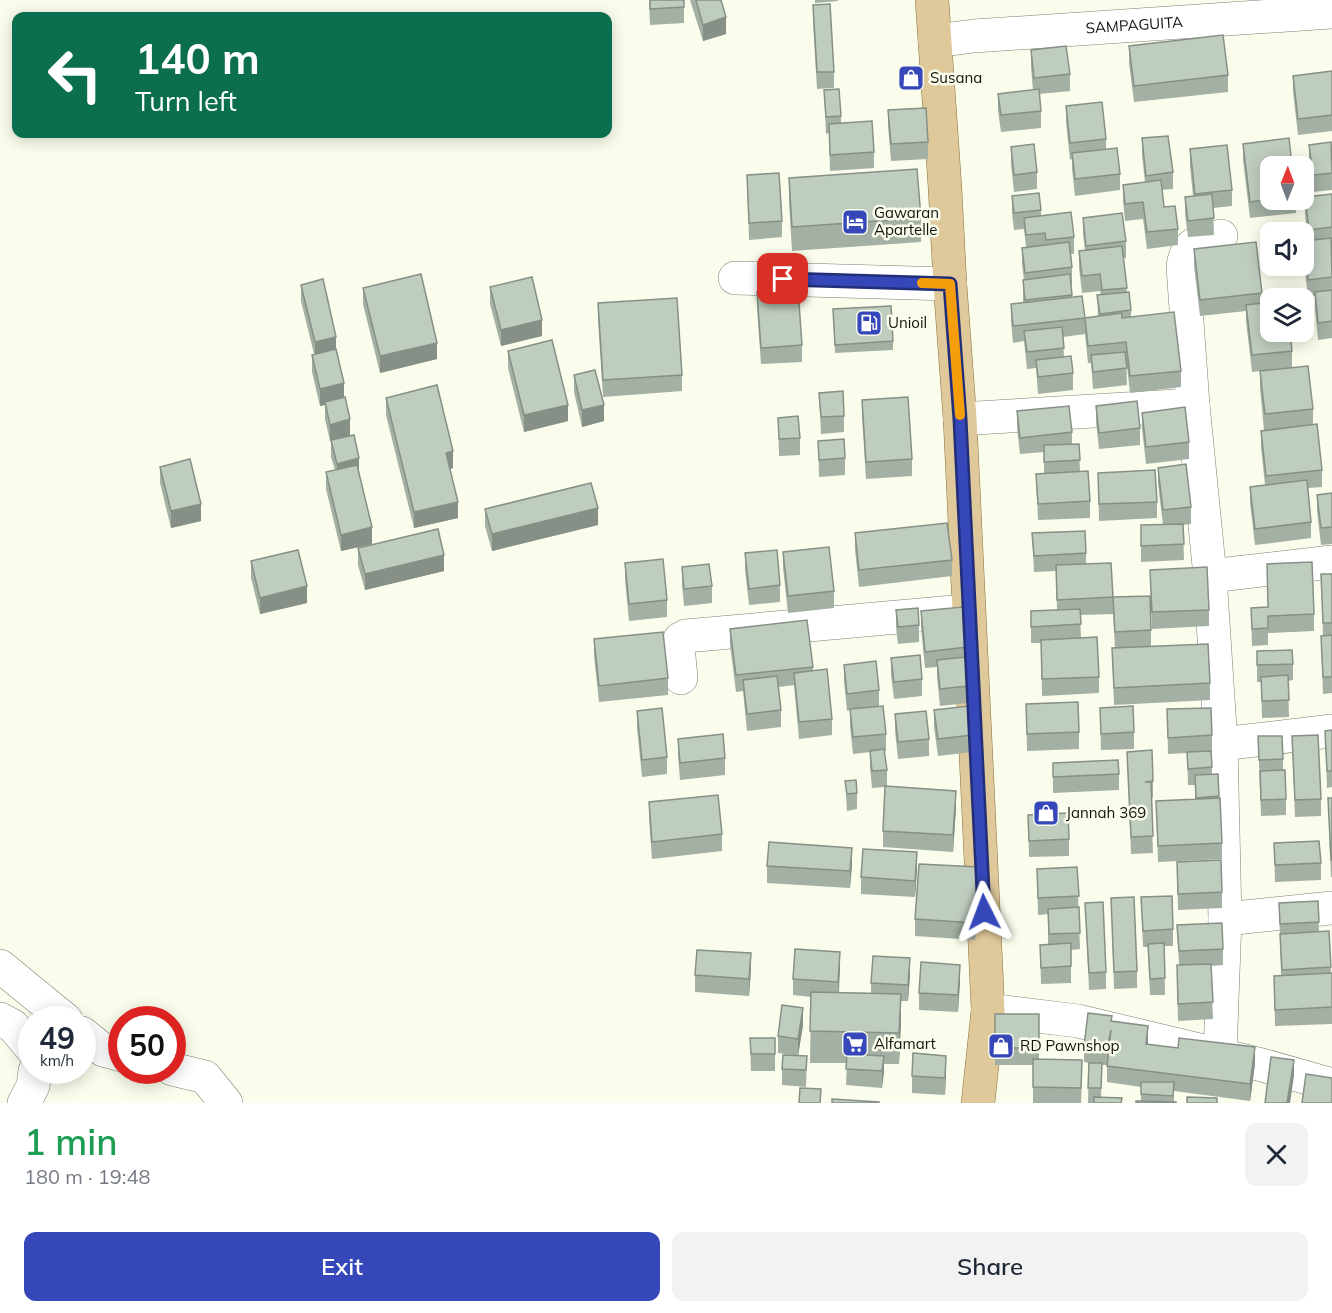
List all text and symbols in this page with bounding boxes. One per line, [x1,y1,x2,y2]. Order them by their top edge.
street label: SAMPAGUITA [1085,12,1184,37]
text: 140 m [135,32,260,85]
icon: left [36,36,114,114]
shop icon: Susana [896,63,926,93]
place label: Susana [930,68,982,87]
text: Turn left [135,84,237,118]
north arrow [1260,156,1314,210]
map controls [1260,156,1314,342]
place label: Gawaran Apartelle [874,203,939,239]
hotel icon: Gawaran Apartelle [840,207,870,237]
button: sound [1260,222,1314,276]
pin [757,253,808,304]
icon: arrive [766,262,799,295]
button: layers [1260,288,1314,342]
fuel station icon: Unioil [854,308,884,338]
place label: Unioil [888,313,927,332]
shop icon: Jannah 369 [1031,798,1061,828]
place label: Jannah 369 [1066,803,1146,822]
position arrow [952,880,1016,944]
speed limit sign: 50 [108,1006,186,1084]
text: 49 [39,1019,75,1057]
supermarket icon: Alfamart [840,1029,870,1059]
shop icon: RD Pawnshop [986,1031,1016,1061]
place label: Alfamart [874,1034,936,1053]
place label: RD Pawnshop [1020,1036,1119,1055]
text: km/h [40,1051,74,1070]
text: 1 min [24,1119,118,1164]
button: close [1245,1123,1308,1186]
text: 180 m · 19:48 [24,1164,150,1189]
button: Exit [24,1232,660,1301]
button: Share [672,1232,1308,1301]

